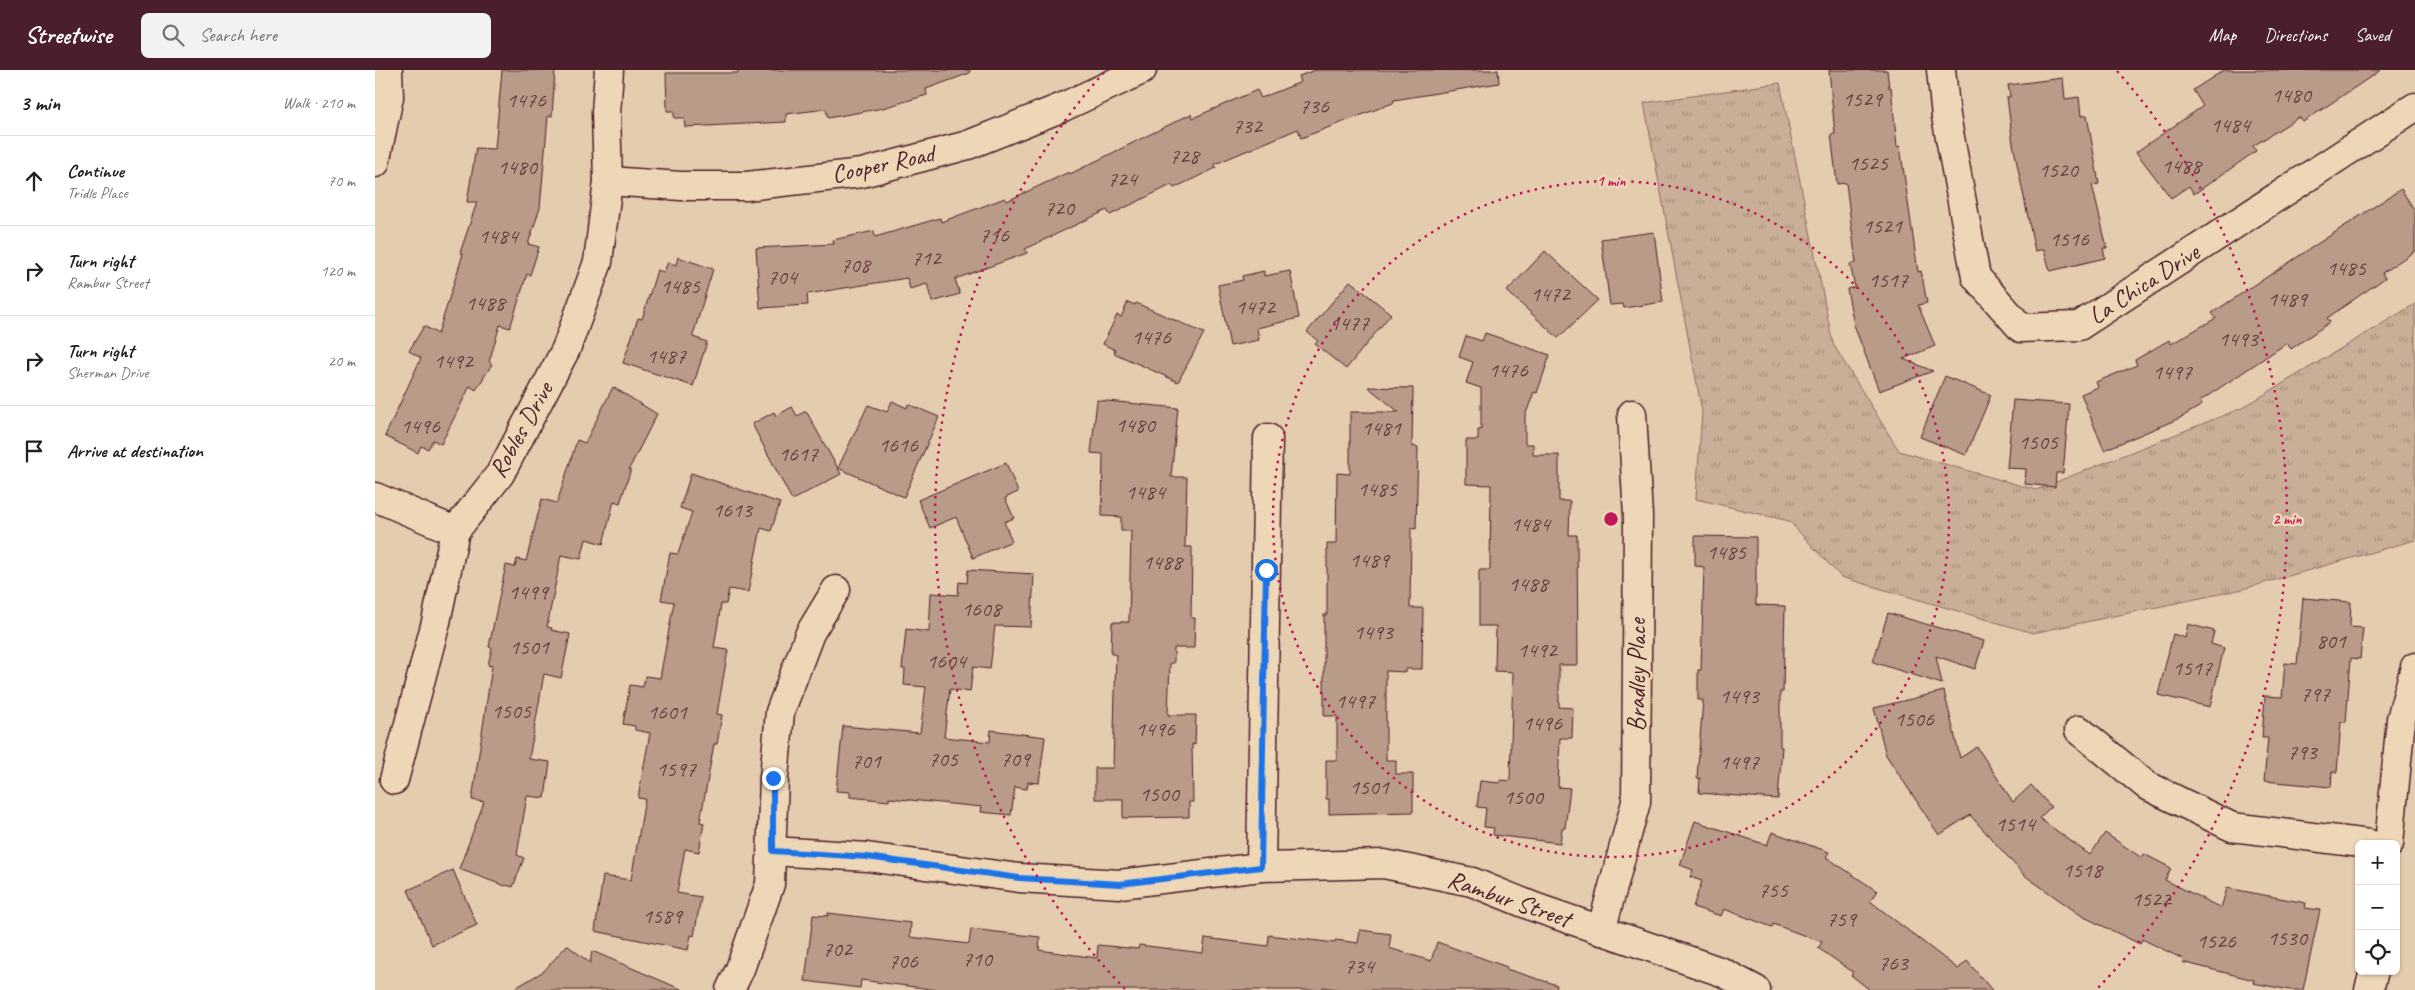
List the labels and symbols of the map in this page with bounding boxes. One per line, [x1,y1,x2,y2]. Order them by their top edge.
house number: 1480 [2271,81,2313,109]
house number: 1529 [1842,85,1884,113]
house number: 1476 [506,86,547,114]
house number: 736 [1299,92,1330,120]
house number: 1484 [2210,111,2252,139]
house number: 732 [1232,112,1264,140]
street label: Cooper Road [829,137,940,190]
house number: 728 [1169,142,1201,170]
house number: 1525 [1848,149,1889,177]
house number: 1488 [2161,152,2203,180]
house number: 1480 [497,153,539,181]
house number: 1520 [2038,156,2080,184]
house number: 724 [1107,165,1139,193]
text: 1 min [1597,172,1626,191]
house number: 720 [1044,194,1076,222]
house number: 1521 [1862,212,1903,240]
house number: 716 [979,221,1010,249]
house number: 1484 [478,222,520,250]
house number: 1516 [2049,225,2090,253]
street label: La Chica Drive [2083,235,2207,332]
house number: 712 [911,244,943,272]
house number: 708 [840,251,872,279]
house number: 1485 [2326,254,2367,282]
house number: 704 [767,263,799,291]
house number: 1517 [1868,266,1909,294]
house number: 1485 [660,272,701,300]
house number: 1472 [1530,280,1572,308]
house number: 1489 [2267,285,2309,313]
house number: 1488 [465,289,507,317]
house number: 1472 [1235,293,1277,321]
house number: 1477 [1329,309,1370,337]
house number: 1476 [1131,323,1172,351]
house number: 1493 [2218,325,2260,353]
house number: 1487 [646,342,687,370]
house number: 1492 [433,347,475,375]
house number: 1476 [1488,356,1529,384]
house number: 1497 [2152,358,2193,386]
street label: Robles Drive [482,375,561,483]
house number: 1480 [1115,411,1157,439]
house number: 1496 [400,412,441,440]
house number: 1481 [1361,414,1402,442]
house number: 1505 [2018,428,2059,456]
house number: 1616 [878,431,919,459]
house number: 1617 [778,440,819,468]
house number: 1485 [1357,475,1398,503]
house number: 1484 [1125,478,1167,506]
house number: 1613 [712,496,754,524]
house number: 1484 [1510,510,1552,538]
centre of rings [1602,510,1620,528]
text: 2 min [2273,510,2302,529]
house number: 1485 [1706,538,1747,566]
house number: 1489 [1349,546,1391,574]
house number: 1488 [1142,548,1184,576]
route start [1255,559,1278,582]
house number: 1488 [1508,570,1550,598]
house number: 1499 [508,578,550,606]
house number: 1608 [961,595,1003,623]
street label: Bradley Place [1621,617,1653,732]
house number: 1493 [1353,618,1395,646]
house number: 801 [2316,627,2347,655]
house number: 1501 [509,633,550,661]
house number: 1492 [1517,636,1559,664]
house number: 1604 [926,647,968,675]
house number: 1517 [2172,654,2213,682]
house number: 797 [2300,680,2331,708]
house number: 1493 [1719,682,1761,710]
house number: 1497 [1335,687,1376,715]
house number: 1505 [491,697,532,725]
house number: 1601 [647,698,688,726]
house number: 1506 [1894,705,1935,733]
house number: 1496 [1522,709,1563,737]
house number: 1496 [1135,715,1176,743]
house number: 793 [2287,738,2319,766]
house number: 705 [928,745,959,773]
house number: 709 [1000,745,1032,773]
house number: 701 [851,747,882,775]
house number: 1497 [1719,748,1760,776]
house number: 1597 [656,755,697,783]
route end [762,767,785,790]
house number: 1501 [1349,773,1390,801]
house number: 1500 [1139,780,1181,808]
house number: 1500 [1503,783,1545,811]
house number: 1514 [1995,810,2037,838]
house number: 1518 [2062,856,2104,884]
street label: Rambur Street [1443,863,1578,936]
house number: 755 [1758,876,1789,904]
house number: 1522 [2131,885,2173,913]
house number: 1589 [642,902,684,930]
house number: 759 [1826,905,1858,933]
house number: 1530 [2267,924,2309,952]
house number: 1526 [2196,927,2237,955]
house number: 702 [822,935,854,963]
house number: 710 [962,945,994,973]
house number: 706 [888,947,919,975]
house number: 763 [1878,949,1910,977]
house number: 734 [1344,952,1376,980]

